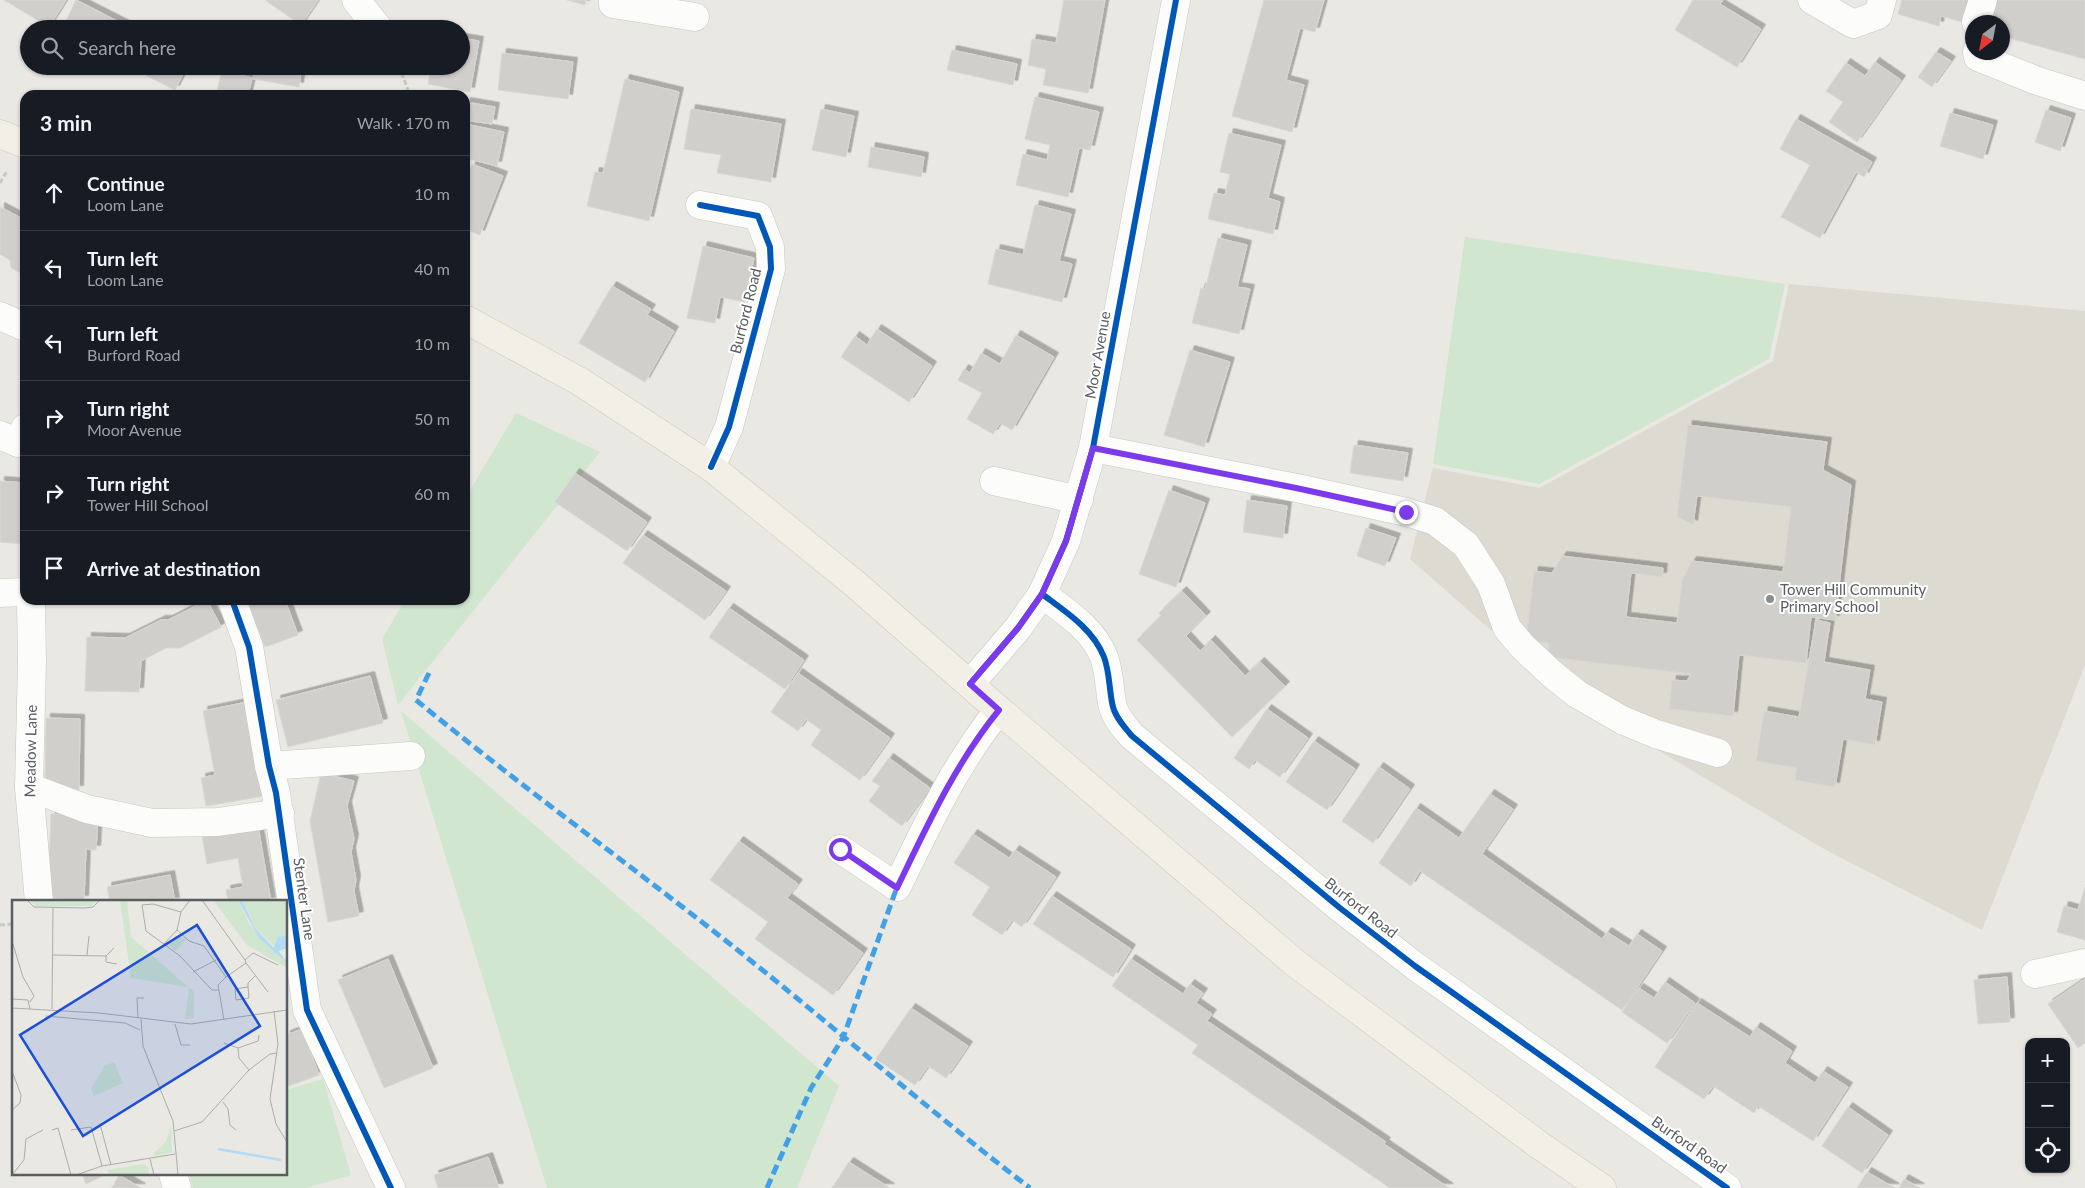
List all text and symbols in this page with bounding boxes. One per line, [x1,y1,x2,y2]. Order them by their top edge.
north arrow [1965,15,2010,60]
search box [20,20,470,75]
icon: search [38,34,66,62]
text: Search here [78,36,176,59]
text: 3 min [40,110,92,135]
text: Walk · 170 m [357,113,450,132]
text: Continue [87,172,165,195]
icon: ahead [40,179,68,207]
text: 10 m [414,184,450,203]
text: Loom Lane [87,195,164,214]
text: Turn left [87,247,158,270]
icon: left [40,254,68,282]
text: 40 m [414,259,450,278]
street label: Burford Road [726,266,764,355]
text: Loom Lane [87,270,164,289]
street label: Moor Avenue [1080,309,1114,400]
text: Turn left [87,322,158,345]
icon: left [40,329,68,357]
text: 10 m [414,334,450,353]
text: Burford Road [87,345,180,364]
text: Turn right [87,397,169,420]
icon: right [40,404,68,432]
text: 50 m [414,409,450,428]
text: Moor Avenue [87,420,182,439]
text: Turn right [87,472,169,495]
icon: right [40,479,68,507]
text: 60 m [414,484,450,503]
text: Tower Hill School [87,495,209,514]
route end [1395,501,1418,524]
icon: arrive [40,554,68,582]
text: Arrive at destination [87,557,260,580]
place label: Tower Hill Community Primary School [1780,580,1927,615]
marker: Tower Hill Community Primary School [1764,593,1776,605]
street label: Meadow Lane [20,704,40,797]
route start [829,838,852,861]
street label: Stenter Lane [290,856,320,941]
street label: Burford Road [1322,873,1402,941]
inset map [12,900,288,1176]
map controls [2025,1038,2070,1173]
button: + [2025,1038,2070,1083]
button: − [2025,1083,2070,1128]
street label: Burford Road [1649,1112,1731,1177]
button: locate [2025,1128,2070,1173]

